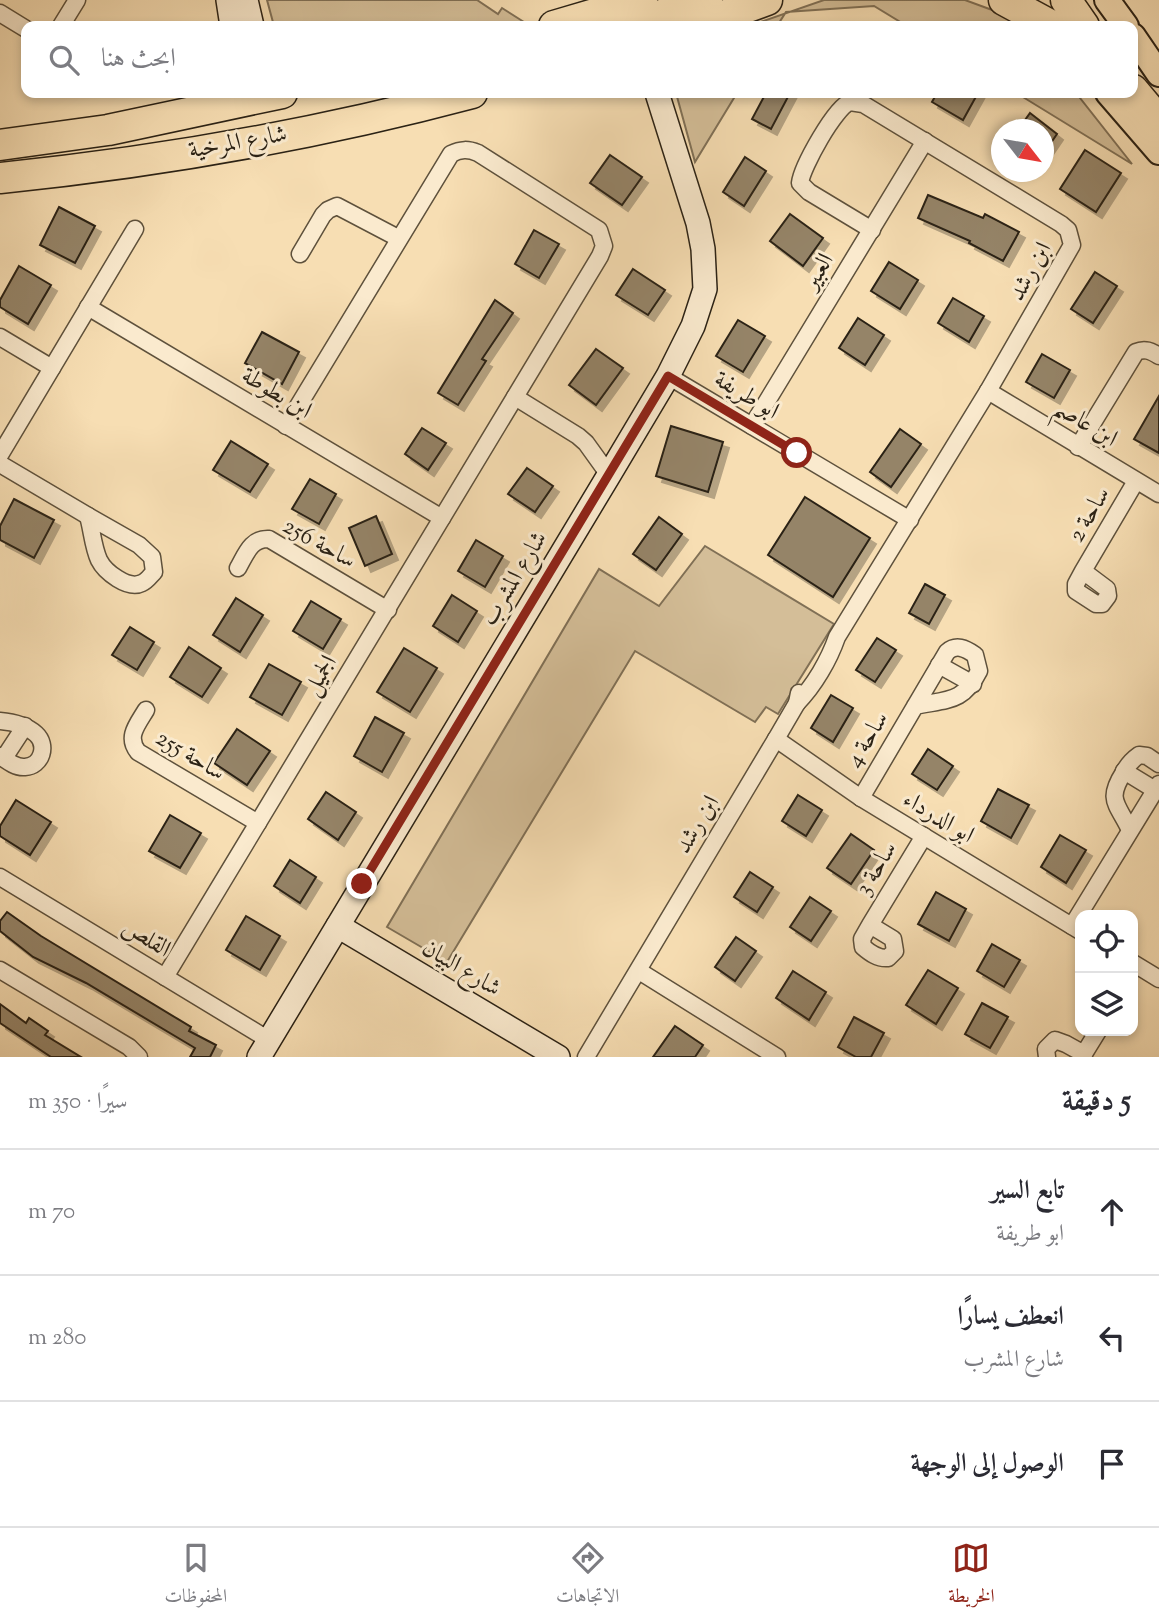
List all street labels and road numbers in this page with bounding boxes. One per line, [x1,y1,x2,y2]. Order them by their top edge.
street label: شارع المرخية [186,118,290,169]
street label: ابن رشد [1001,236,1061,308]
street label: العبير [793,247,843,299]
street label: ابن بطوطة [234,360,318,428]
street label: ابو طريفة [707,363,785,429]
street label: ابن عاصم [1044,392,1124,461]
street label: ساحة 2 [1060,481,1120,549]
street label: ساحة 256 [276,510,362,578]
street label: شارع المشرب [473,525,558,633]
street label: الجميل [296,649,346,703]
street label: ساحة 4 [838,706,898,774]
street label: ساحة 255 [149,722,231,790]
street label: ابو الدرداء [896,783,980,853]
street label: ابن رشد [667,789,729,861]
street label: ساحة 3 [848,836,906,902]
street label: القلص [115,911,177,967]
street label: شارع البيان [414,932,507,1007]

